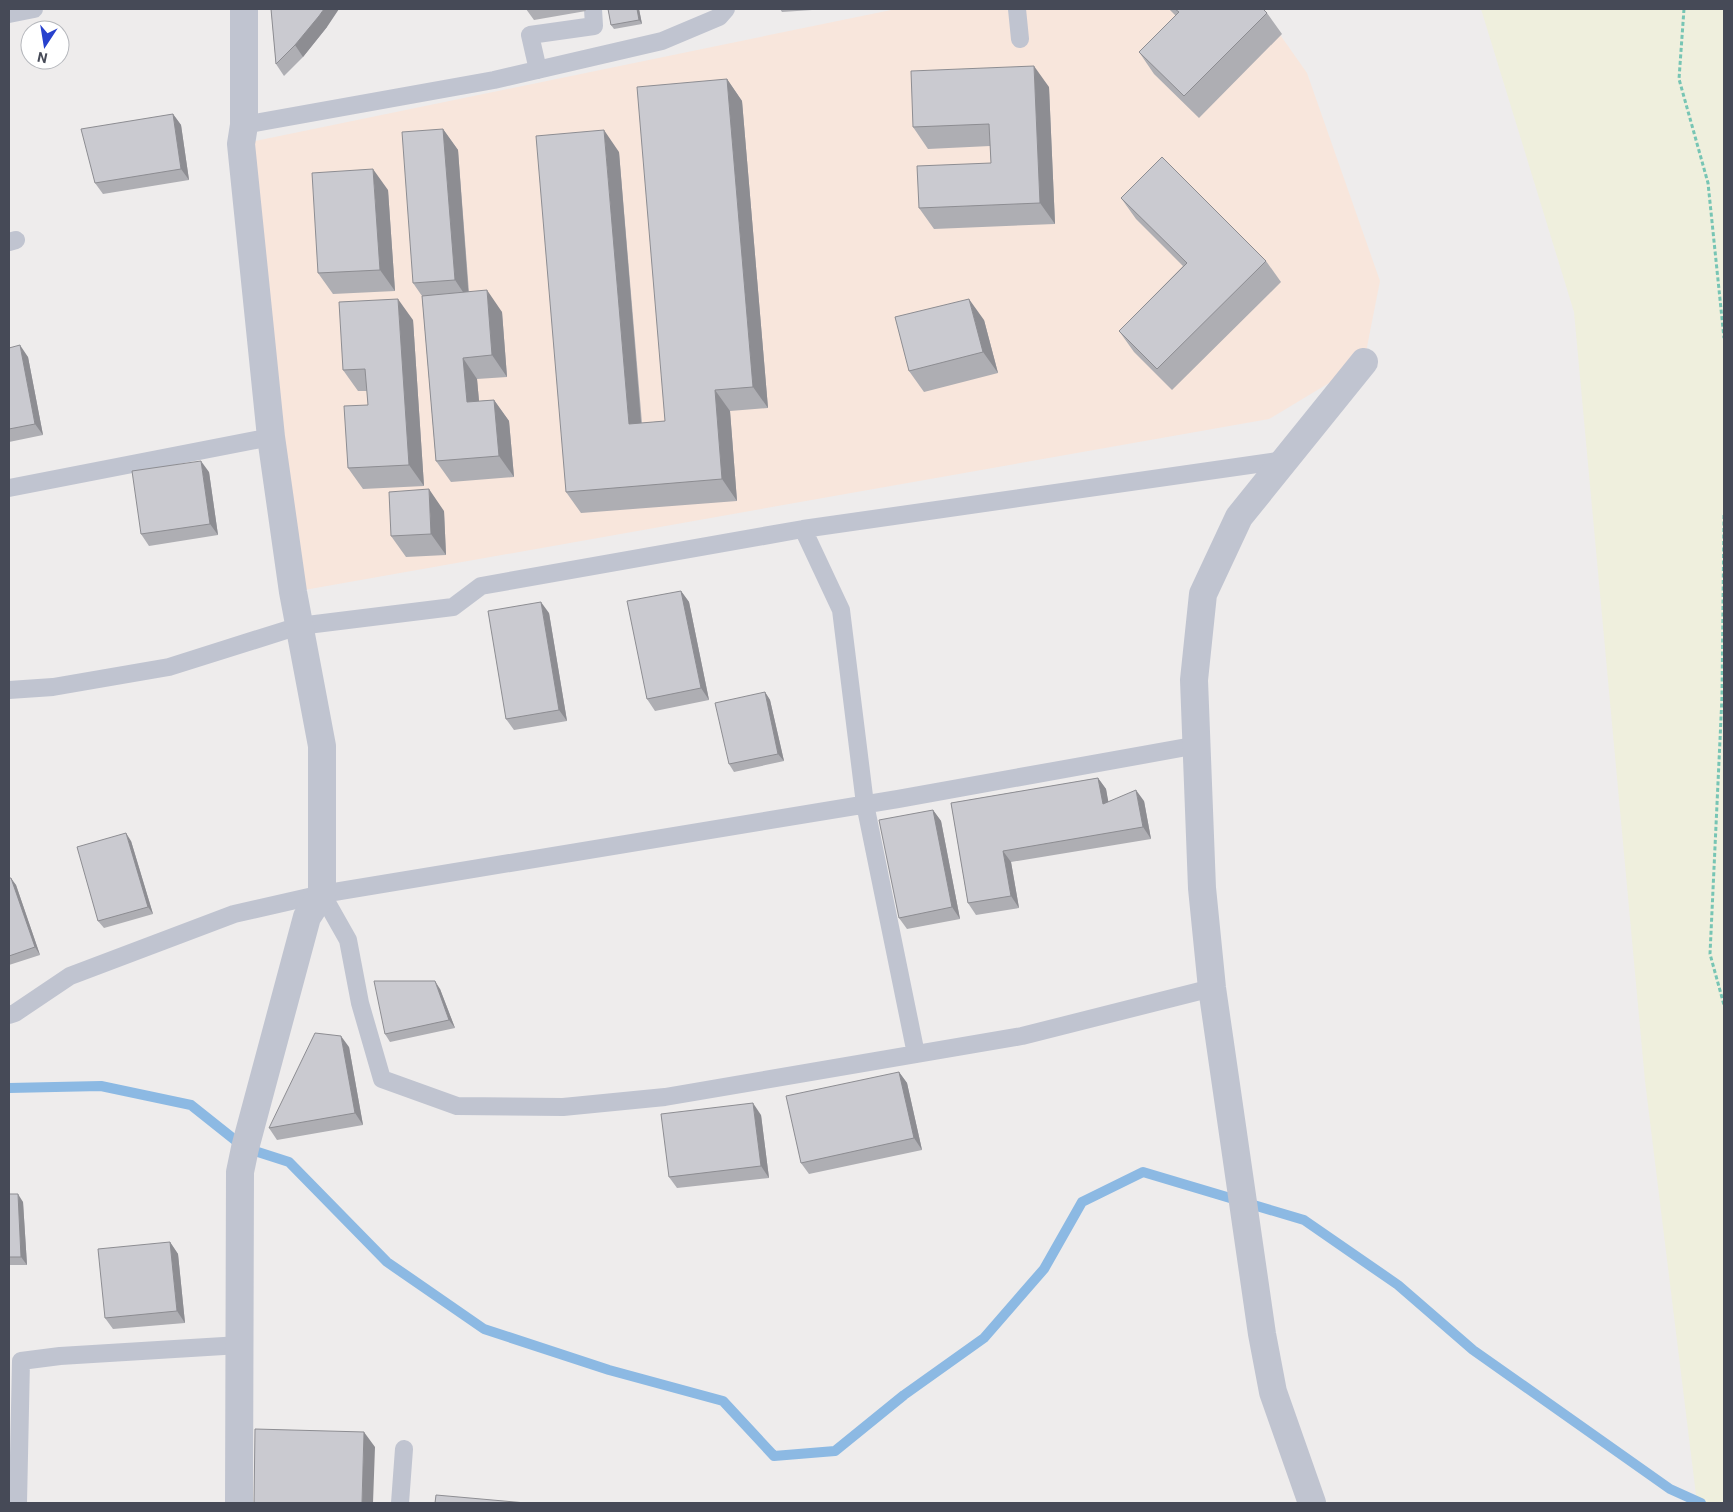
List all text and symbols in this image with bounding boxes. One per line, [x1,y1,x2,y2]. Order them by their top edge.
north arrow [20,20,70,70]
text: N [36,49,49,67]

